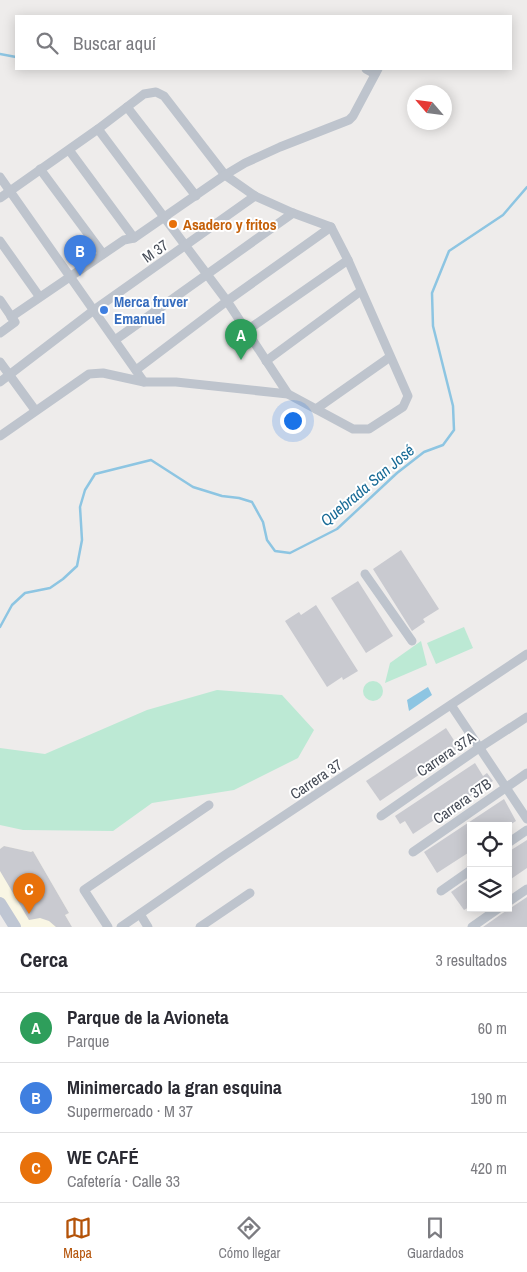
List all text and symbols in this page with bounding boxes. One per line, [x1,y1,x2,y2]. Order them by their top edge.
search box [15,15,512,70]
icon: search [33,29,61,57]
text: Buscar aquí [73,30,156,56]
north arrow [407,85,452,130]
place label: Asadero y fritos [183,214,277,235]
marker: Asadero y fritos [167,218,179,230]
street label: M 37 [138,234,172,267]
pin: B [64,235,96,276]
place label: Merca fruver Emanuel [114,291,188,329]
marker: Merca fruver Emanuel [98,304,110,316]
pin: A [225,319,257,360]
your location [280,408,306,434]
water label: Quebrada San José [315,439,419,531]
street label: Carrera 37A [412,726,480,781]
street label: Carrera 37 [286,754,346,804]
street label: Carrera 37B [429,773,495,829]
map controls [467,822,512,912]
button: locate [467,822,512,867]
button: layers [467,867,512,912]
pin: C [13,873,45,914]
text: Cerca [20,945,68,974]
text: 3 resultados [436,949,507,971]
text: Parque de la Avioneta [67,1004,229,1030]
text: A [31,1017,41,1039]
text: 60 m [478,1017,507,1039]
text: Parque [67,1030,109,1052]
text: Minimercado la gran esquina [67,1074,282,1100]
text: B [31,1087,41,1109]
text: 190 m [471,1087,507,1109]
text: Supermercado · M 37 [67,1100,193,1122]
text: WE CAFÉ [67,1144,139,1170]
text: C [31,1157,41,1179]
text: 420 m [471,1157,507,1179]
text: Cafetería · Calle 33 [67,1170,180,1192]
tab: Mapa [63,1214,92,1262]
tab: Cómo llegar [218,1214,280,1262]
tab: Guardados [407,1214,464,1262]

